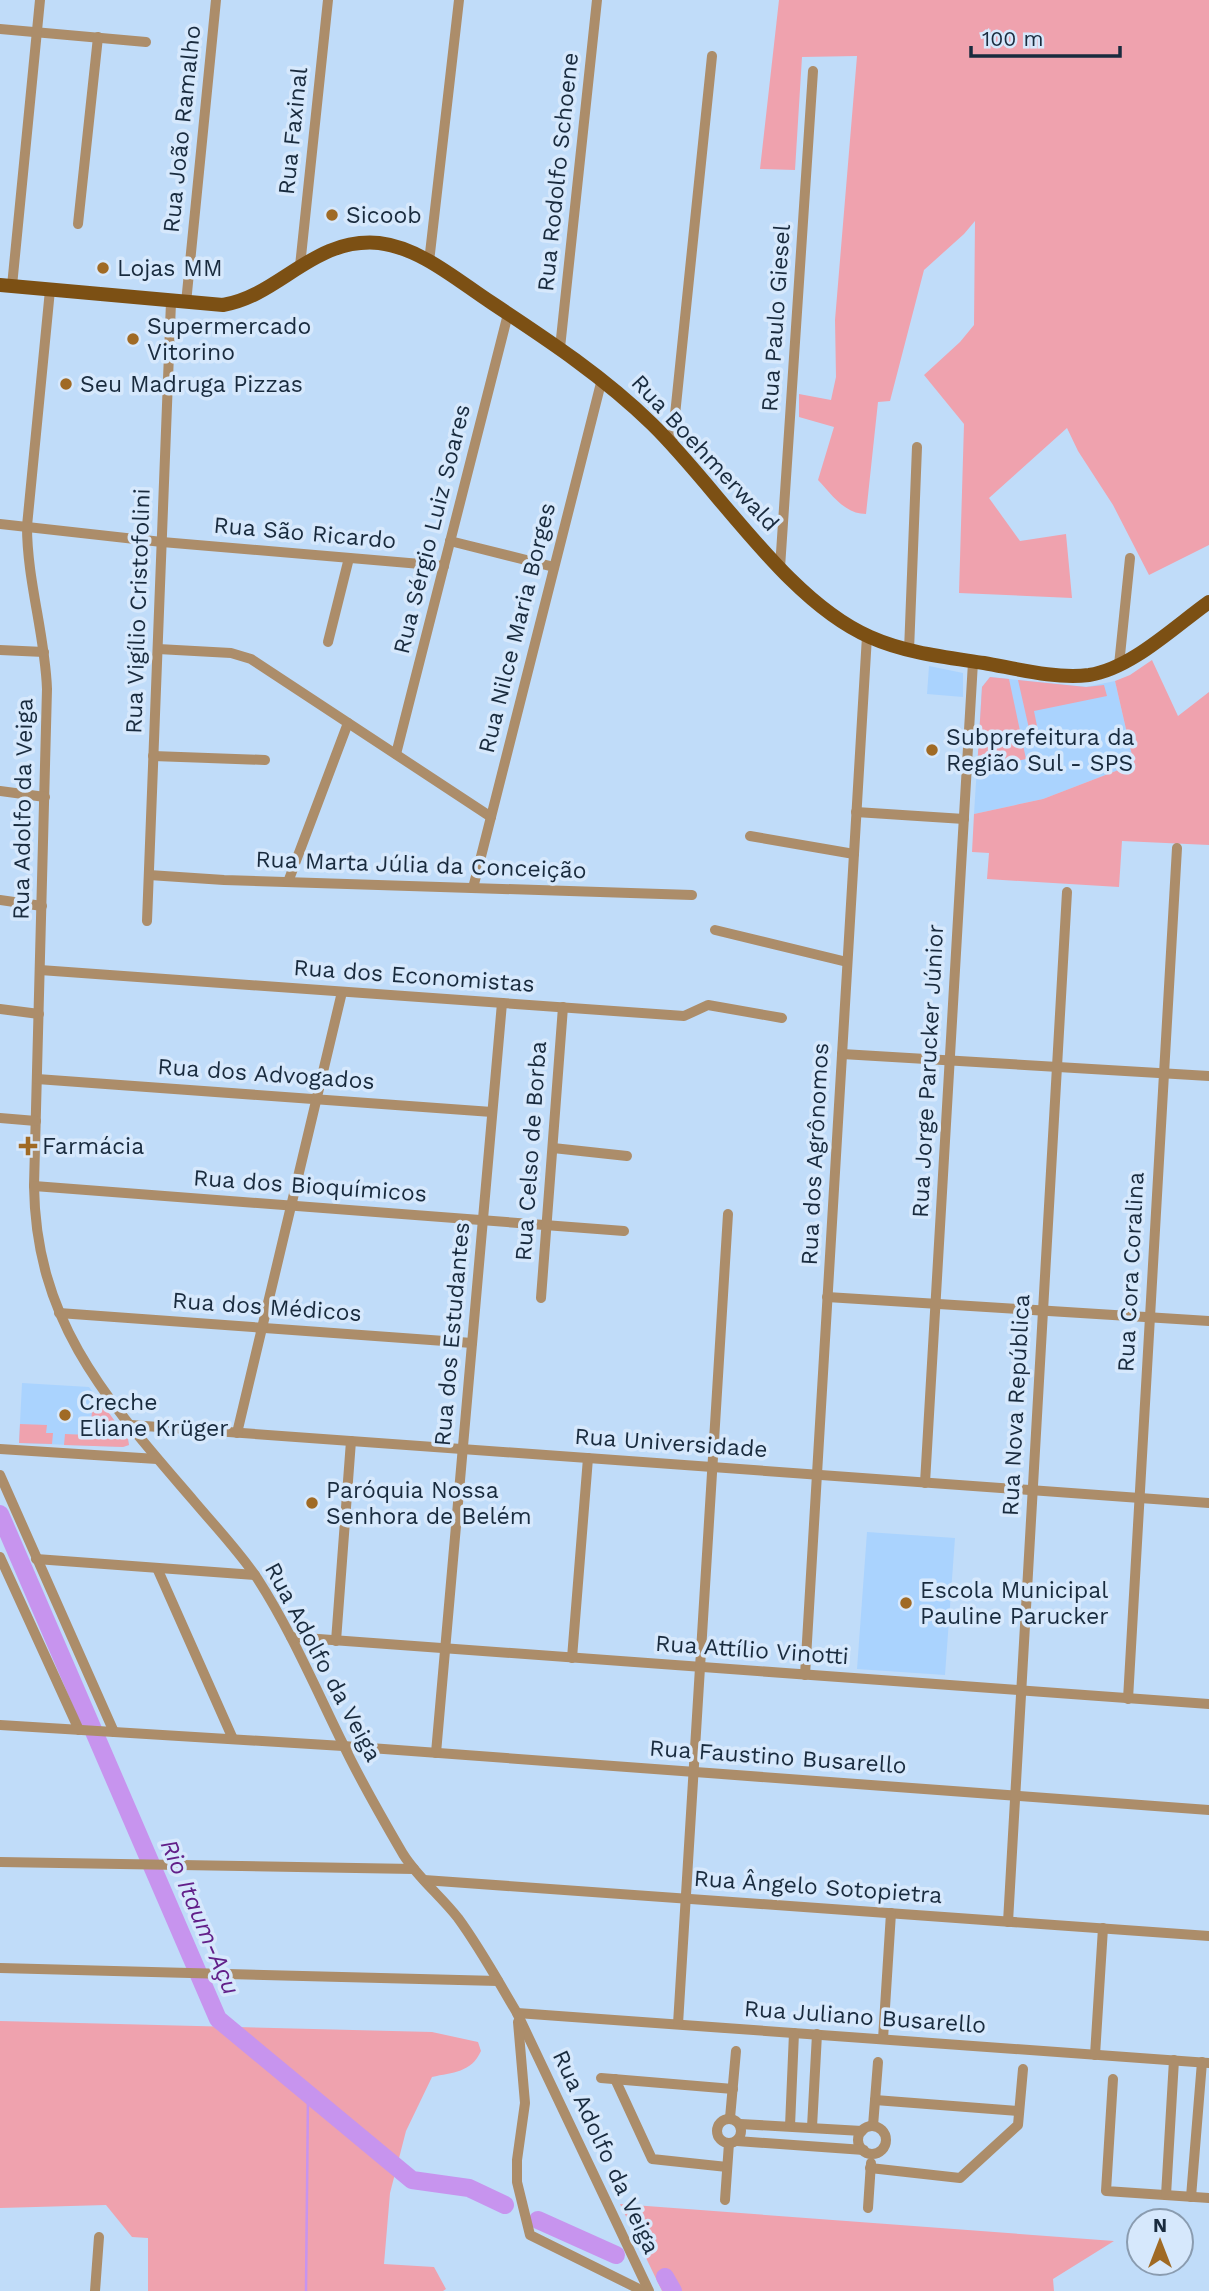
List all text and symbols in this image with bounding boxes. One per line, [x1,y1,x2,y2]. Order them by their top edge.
scale bar [971,14,1120,58]
street label: Rua João Ramalho [158,24,206,234]
text: 100 m [982,26,1044,51]
street label: Rua Rodolfo Schoene [532,51,584,293]
street label: Rua Faxinal [273,66,313,196]
place label: Sicoob [346,202,422,229]
marker: Sicoob [324,207,340,223]
street label: Rua Paulo Giesel [756,223,796,413]
place label: Lojas MM [117,255,223,282]
marker: Lojas MM [95,260,111,276]
place label: Supermercado Vitorino [147,313,311,366]
marker: Supermercado Vitorino [125,331,141,347]
street label: Rua Boehmerwald [626,369,784,537]
place label: Seu Madruga Pizzas [80,371,303,398]
marker: Seu Madruga Pizzas [58,376,74,392]
street label: Rua Sérgio Luiz Soares [388,401,476,657]
street label: Rua Vigílio Cristofolini [120,488,156,734]
street label: Rua Nilce Maria Borges [473,500,561,756]
street label: Rua São Ricardo [213,512,397,554]
street label: Rua Adolfo da Veiga [8,698,38,920]
place label: Subprefeitura da Região Sul - SPS [946,724,1135,777]
marker: Subprefeitura da Região Sul - SPS [924,742,940,758]
street label: Rua Marta Júlia da Conceição [255,846,587,884]
street label: Rua Jorge Parucker Júnior [907,924,949,1218]
street label: Rua dos Economistas [293,954,535,998]
street label: Rua Celso de Borba [510,1040,552,1262]
street label: Rua dos Agrônomos [796,1042,834,1266]
street label: Rua dos Advogados [157,1053,375,1095]
place label: Farmácia [42,1133,144,1160]
marker: Farmácia [20,1138,36,1154]
street label: Rua dos Bioquímicos [192,1164,428,1208]
street label: Rua Cora Coralina [1112,1171,1150,1373]
street label: Rua dos Estudantes [429,1221,475,1447]
street label: Rua dos Médicos [171,1287,363,1327]
street label: Rua Nova República [997,1293,1035,1517]
place label: Creche Eliane Krüger [79,1389,229,1442]
marker: Creche Eliane Krüger [57,1407,73,1423]
street label: Rua Universidade [573,1423,769,1463]
place label: Paróquia Nossa Senhora de Belém [326,1477,532,1530]
marker: Paróquia Nossa Senhora de Belém [304,1495,320,1511]
street label: Rua Adolfo da Veiga [259,1558,387,1766]
place label: Escola Municipal Pauline Parucker [920,1577,1109,1630]
marker: Escola Municipal Pauline Parucker [898,1595,914,1611]
street label: Rua Attílio Vinotti [654,1630,850,1670]
street label: Rua Faustino Busarello [648,1735,908,1779]
water label: Rio Itaum-Açu [155,1835,245,1999]
street label: Rua Ângelo Sotopietra [693,1865,943,1909]
street label: Rua Juliano Busarello [743,1995,987,2039]
street label: Rua Adolfo da Veiga [547,2046,665,2258]
north arrow [1125,2207,1195,2277]
text: N [1153,2214,1167,2237]

